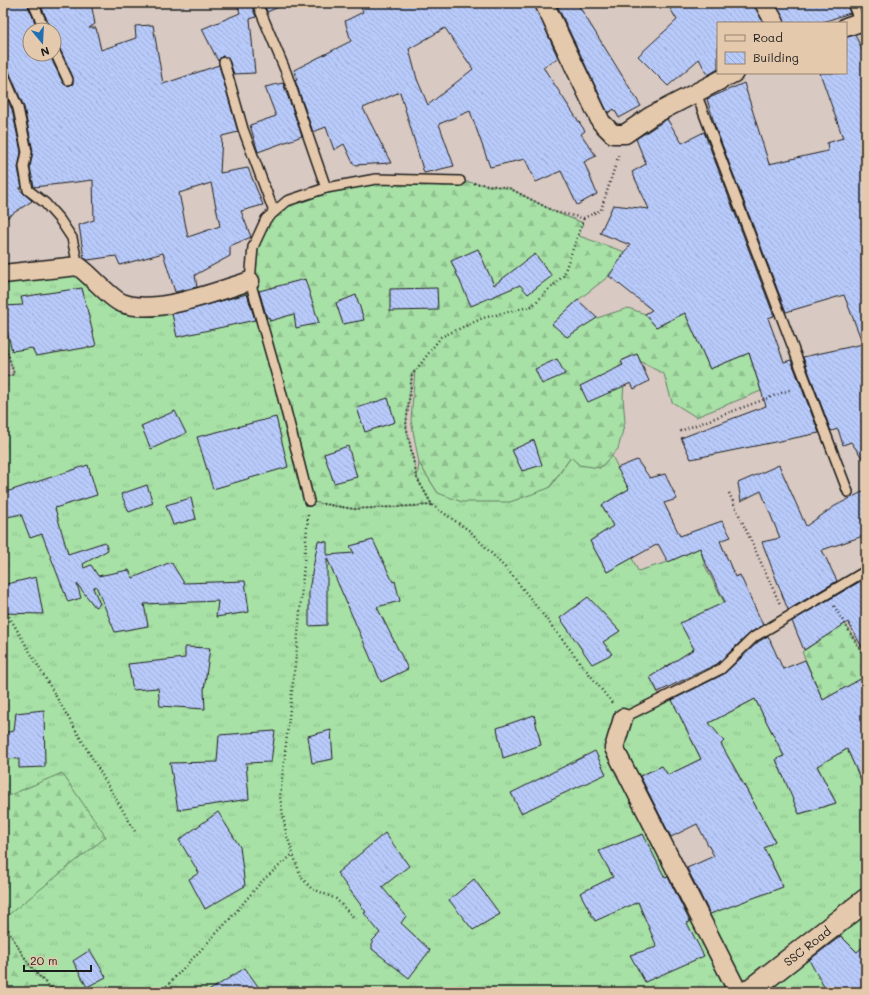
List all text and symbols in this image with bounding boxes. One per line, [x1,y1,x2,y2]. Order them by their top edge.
north arrow [22,22,62,62]
legend [717,22,847,74]
text: Road [753,29,783,45]
text: N [39,44,52,60]
text: Building [753,49,799,65]
street label: SSC Road [780,922,834,969]
scale bar [24,947,91,973]
text: 20 m [30,952,58,968]

